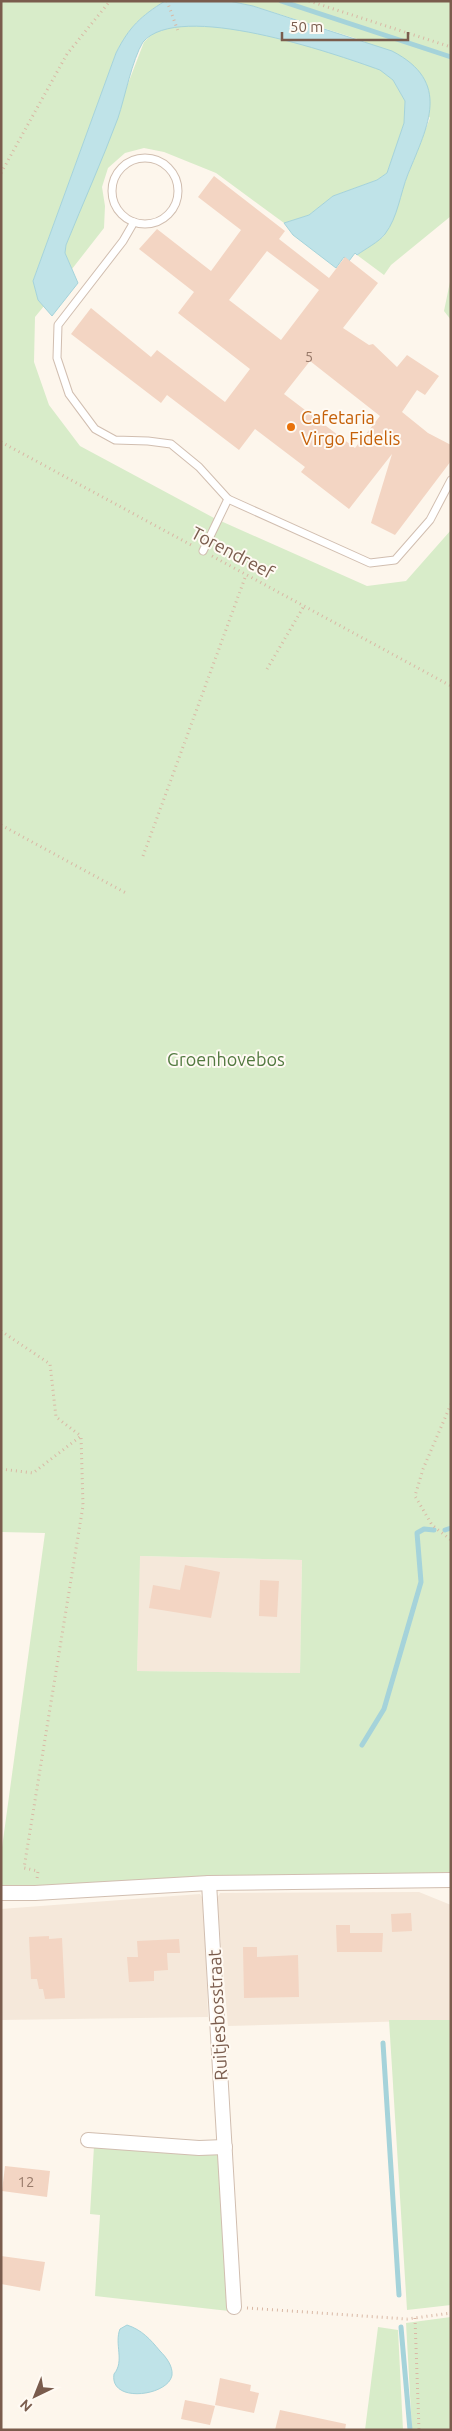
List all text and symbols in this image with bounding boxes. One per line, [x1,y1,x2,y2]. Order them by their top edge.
scale bar [282,10,408,42]
text: 50 m [290,18,323,35]
house number: 5 [305,348,313,365]
place label: Cafetaria Virgo Fidelis [301,407,401,448]
marker: Cafetaria Virgo Fidelis [285,421,297,433]
street label: Torendreef [188,522,278,582]
park label: Groenhovebos [167,1049,285,1069]
street label: Ruitjesbosstraat [204,1949,230,2081]
house number: 12 [18,2173,34,2190]
north arrow [10,2371,60,2421]
text: N [17,2396,35,2415]

